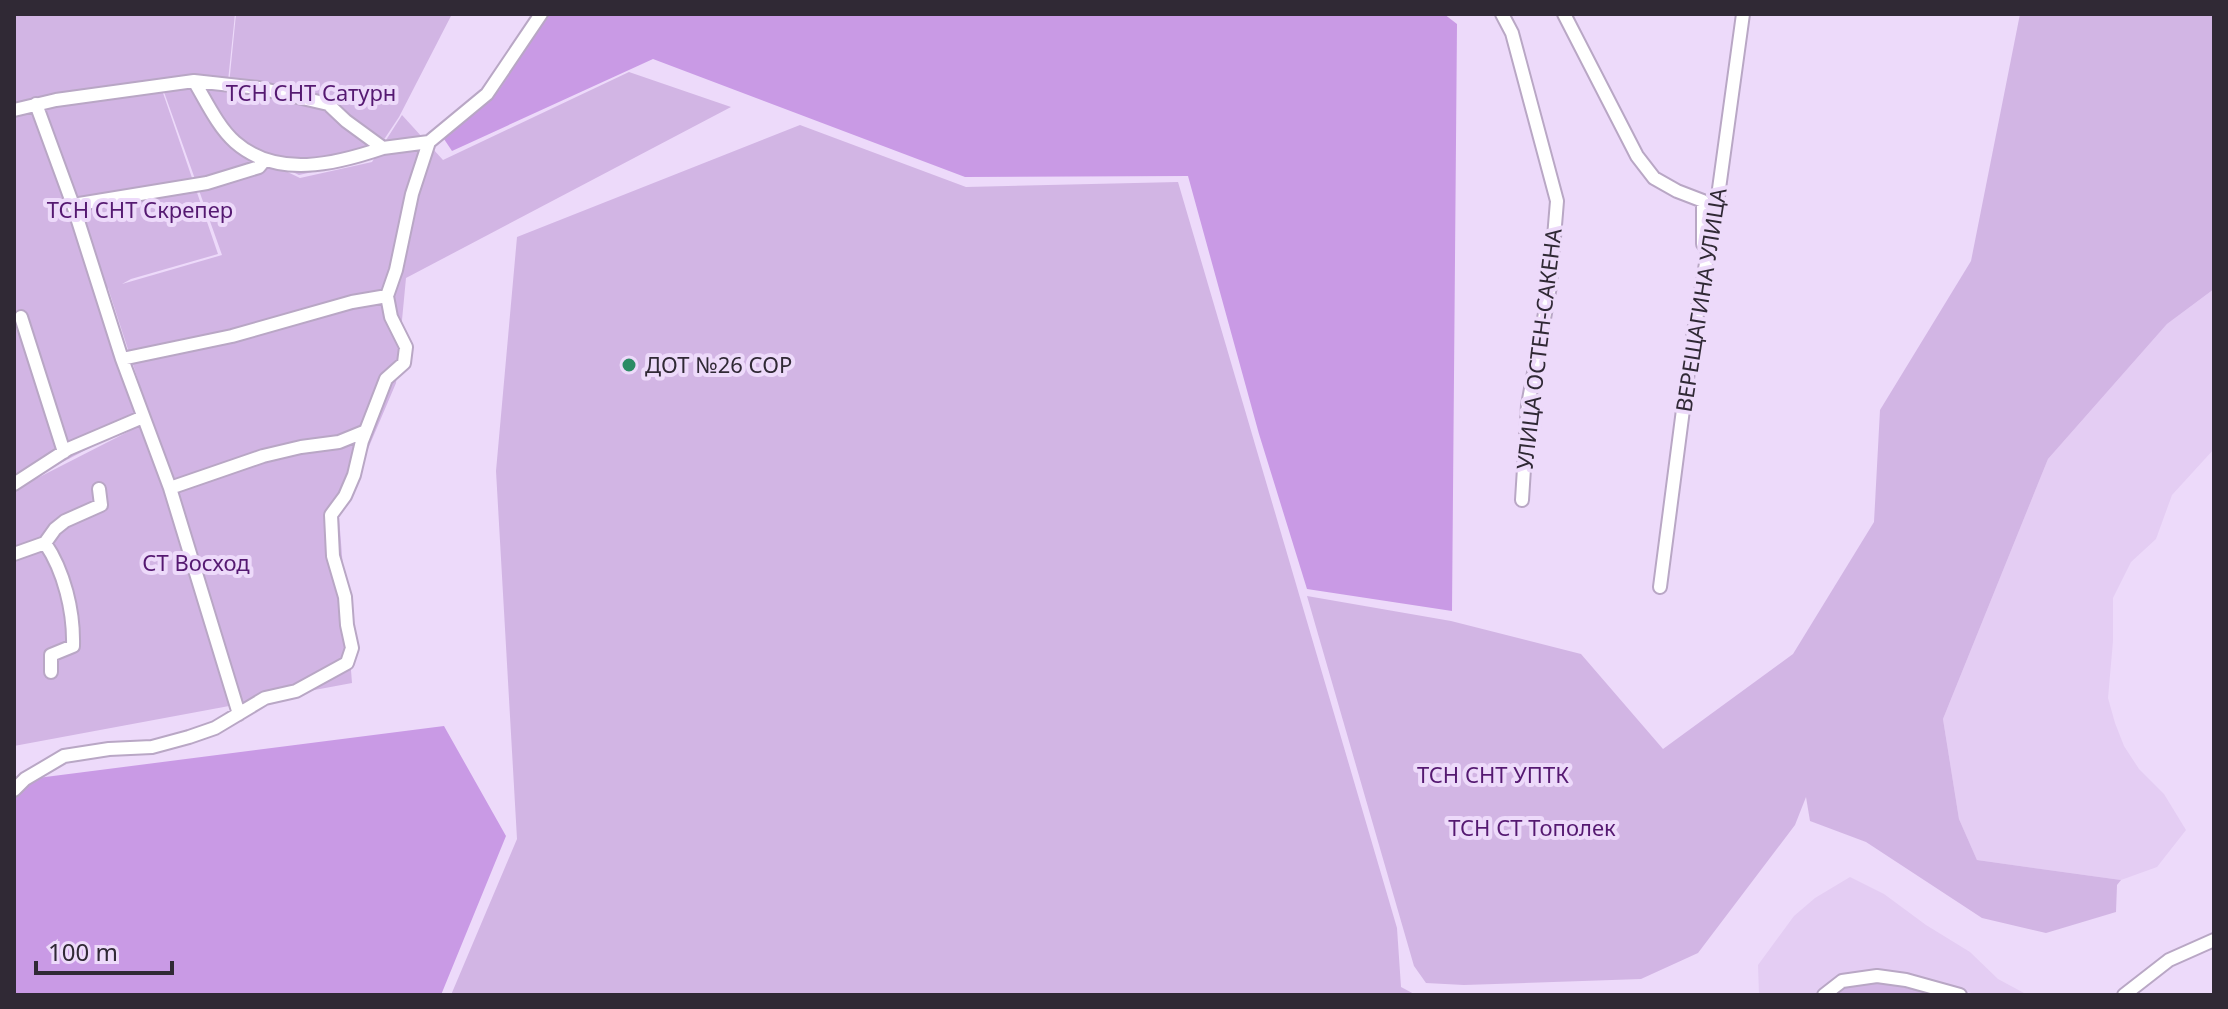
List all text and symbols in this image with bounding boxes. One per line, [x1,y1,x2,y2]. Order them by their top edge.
park label: ТСН СНТ Сатурн [226,77,396,107]
street label: ВЕРЕЩАГИНА УЛИЦА [1667,185,1733,414]
park label: ТСН СНТ Скрепер [47,194,233,224]
street label: УЛИЦА ОСТЕН-САКЕНА [1508,226,1568,471]
place label: ДОТ №26 СОР [645,349,792,379]
marker: ДОТ №26 СОР [620,356,638,374]
park label: СТ Восход [142,547,250,577]
park label: ТСН СНТ УПТК [1417,759,1569,789]
park label: ТСН СТ Тополек [1448,812,1616,842]
scale bar [36,925,172,975]
text: 100 m [48,935,118,968]

